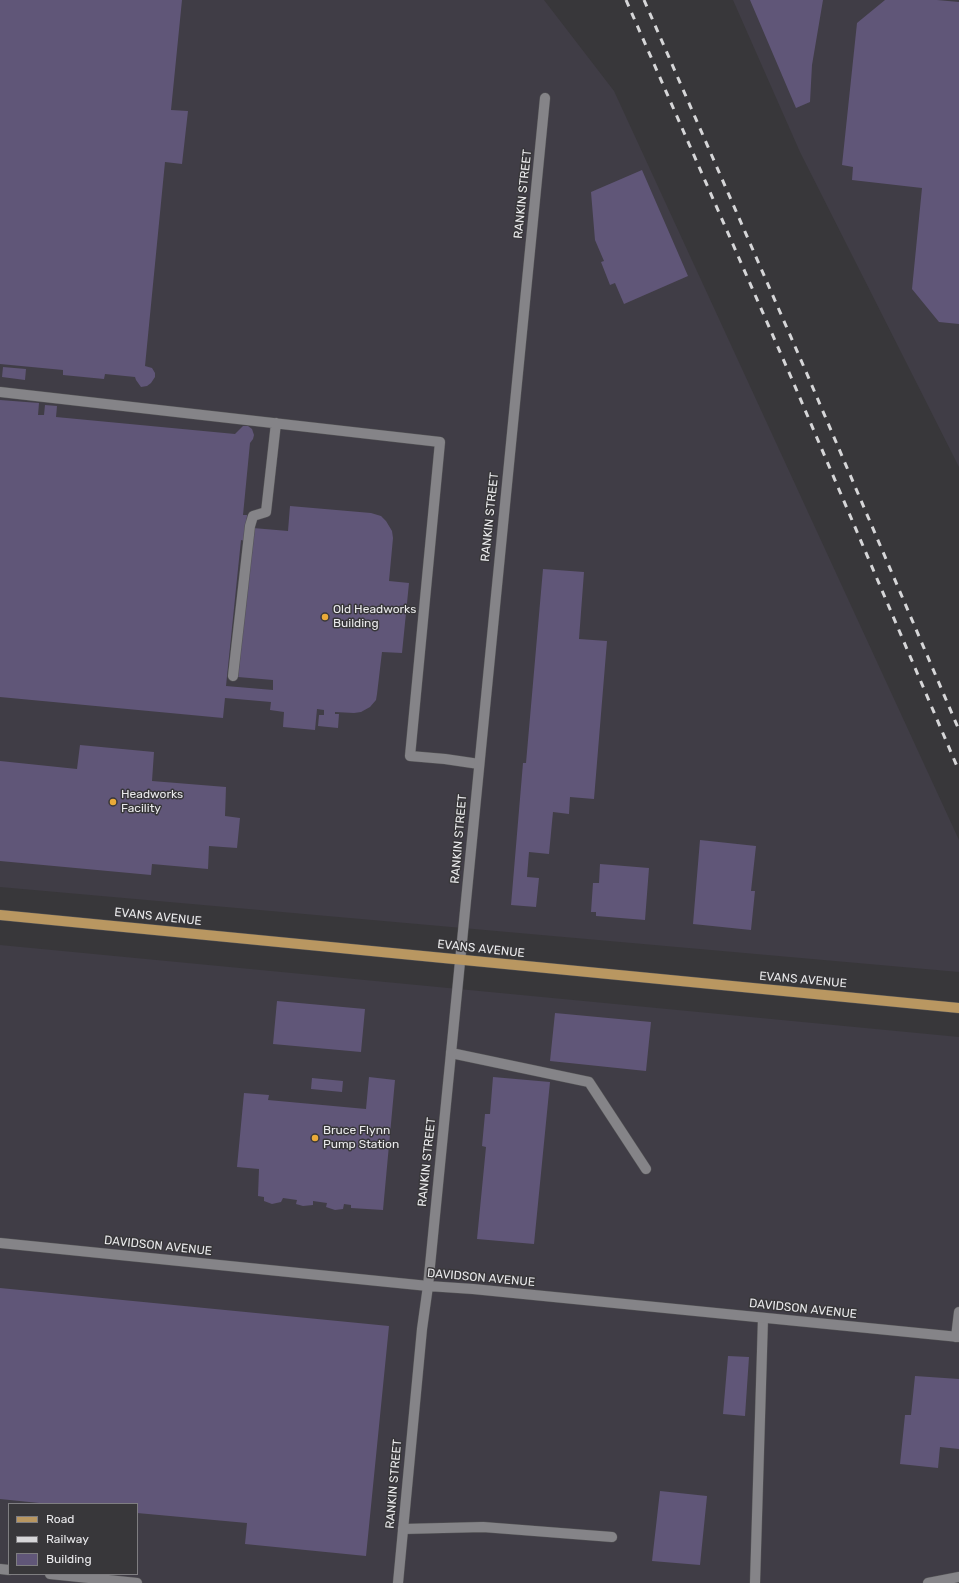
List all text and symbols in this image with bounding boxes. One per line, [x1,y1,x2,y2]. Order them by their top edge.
street label: RANKIN STREET [511,149,535,239]
street label: RANKIN STREET [478,472,502,562]
place label: Old Headworks Building [333,603,416,631]
marker: Old Headworks Building [320,612,330,622]
place label: Headworks Facility [121,788,183,816]
street label: RANKIN STREET [448,794,470,884]
marker: Headworks Facility [108,797,118,807]
street label: EVANS AVENUE [114,905,202,929]
street label: EVANS AVENUE [437,937,525,961]
street label: EVANS AVENUE [759,969,847,991]
street label: RANKIN STREET [415,1117,439,1207]
place label: Bruce Flynn Pump Station [323,1124,399,1152]
marker: Bruce Flynn Pump Station [310,1133,320,1143]
street label: DAVIDSON AVENUE [103,1233,213,1259]
street label: DAVIDSON AVENUE [426,1266,536,1290]
street label: DAVIDSON AVENUE [748,1296,858,1322]
street label: RANKIN STREET [383,1439,405,1529]
legend [8,1503,138,1575]
text: Road [46,1512,74,1526]
text: Railway [46,1532,89,1546]
text: Building [46,1552,92,1566]

